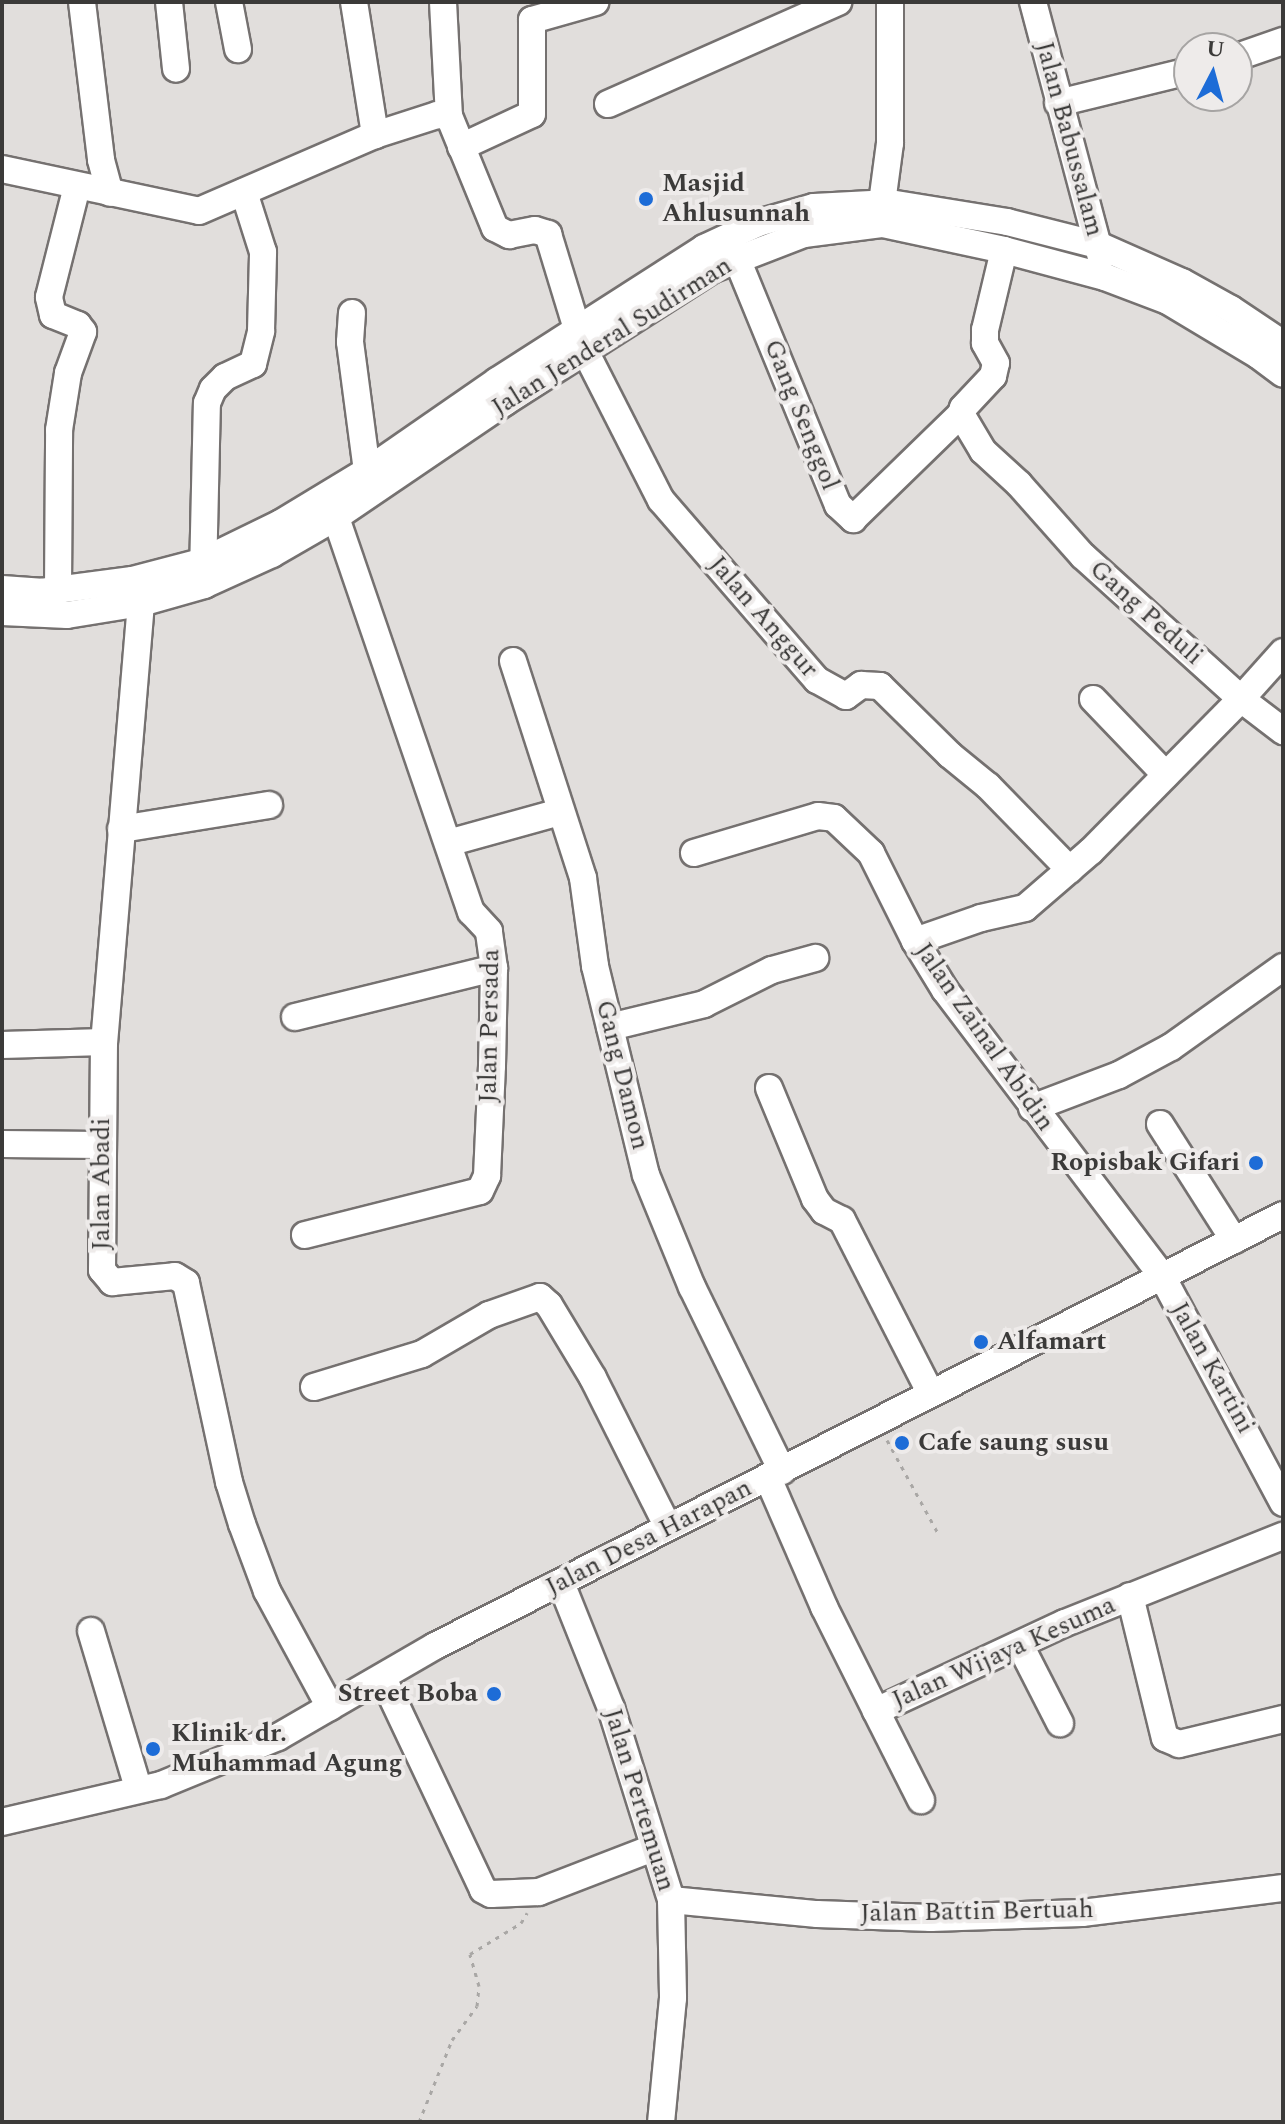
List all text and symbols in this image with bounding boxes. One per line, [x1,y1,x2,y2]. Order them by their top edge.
north arrow [1173,32,1253,112]
text: U [1204,32,1226,67]
street label: Jalan Babussalam [1028,38,1110,240]
place label: Masjid Ahlusunnah [662,168,810,230]
marker: Masjid Ahlusunnah [637,190,655,208]
street label: Jalan Jenderal Sudirman [486,250,738,424]
street label: Gang Senggol [757,335,845,495]
street label: Jalan Anggur [702,550,824,684]
street label: Gang Peduli [1083,554,1209,672]
street label: Jalan Zainal Abidin [907,937,1061,1137]
street label: Jalan Persada [473,949,507,1103]
street label: Gang Damon [588,997,656,1153]
street label: Jalan Abadi [86,1118,118,1250]
place label: Ropisbak Gifari [1050,1147,1240,1179]
marker: Ropisbak Gifari [1247,1154,1265,1172]
street label: Jalan Kartini [1163,1297,1261,1439]
place label: Alfamart [997,1326,1106,1358]
marker: Alfamart [972,1333,990,1351]
place label: Cafe saung susu [918,1427,1109,1459]
marker: Cafe saung susu [893,1434,911,1452]
street label: Jalan Desa Harapan [541,1473,757,1603]
street label: Jalan Wijaya Kesuma [887,1590,1121,1716]
place label: Street Boba [338,1678,478,1710]
marker: Street Boba [485,1685,503,1703]
street label: Jalan Pertemuan [596,1705,682,1895]
place label: Klinik dr. Muhammad Agung [171,1718,403,1780]
marker: Klinik dr. Muhammad Agung [142,1738,164,1760]
street label: Jalan Battin Bertuah [860,1894,1094,1930]

